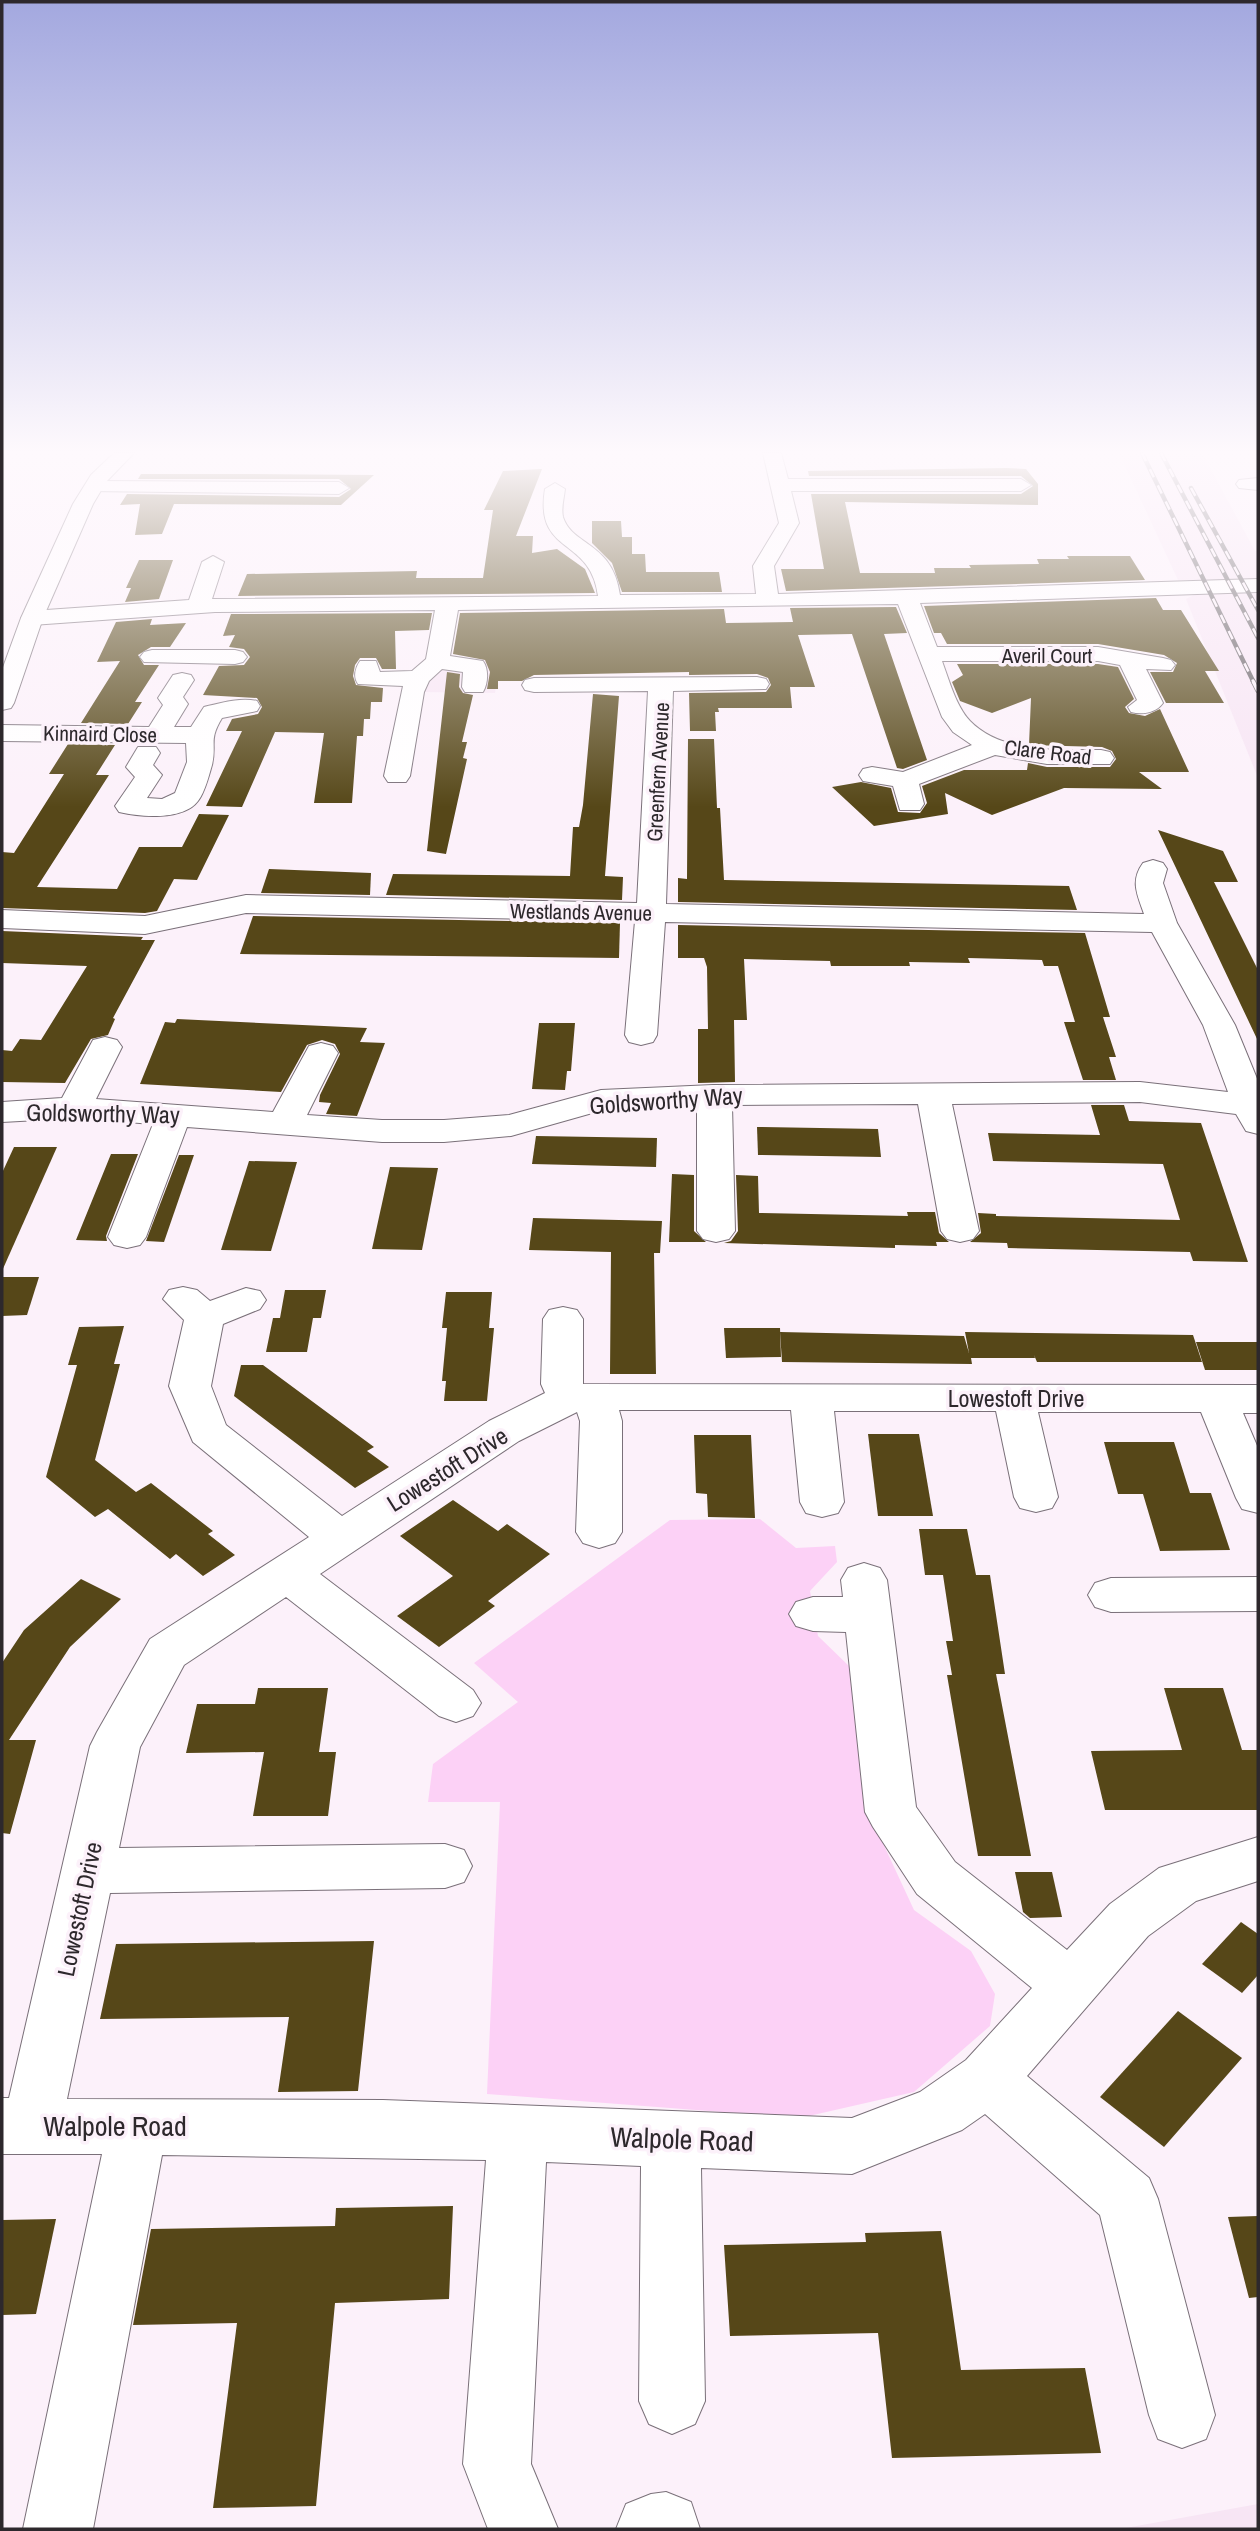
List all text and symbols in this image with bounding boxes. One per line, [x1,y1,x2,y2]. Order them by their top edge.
street label: Averil Court [1001,641,1093,670]
street label: Greenfern Avenue [640,702,676,842]
street label: Kinnaird Close [43,719,157,749]
street label: Clare Road [1003,732,1093,772]
street label: Westlands Avenue [510,896,652,928]
street label: Goldsworthy Way [588,1079,744,1121]
street label: Goldsworthy Way [26,1096,180,1130]
street label: Lowestoft Drive [948,1382,1084,1414]
street label: Lowestoft Drive [381,1419,513,1519]
street label: Lowestoft Drive [49,1839,109,1979]
street label: Walpole Road [43,2107,187,2145]
street label: Walpole Road [610,2118,754,2160]

